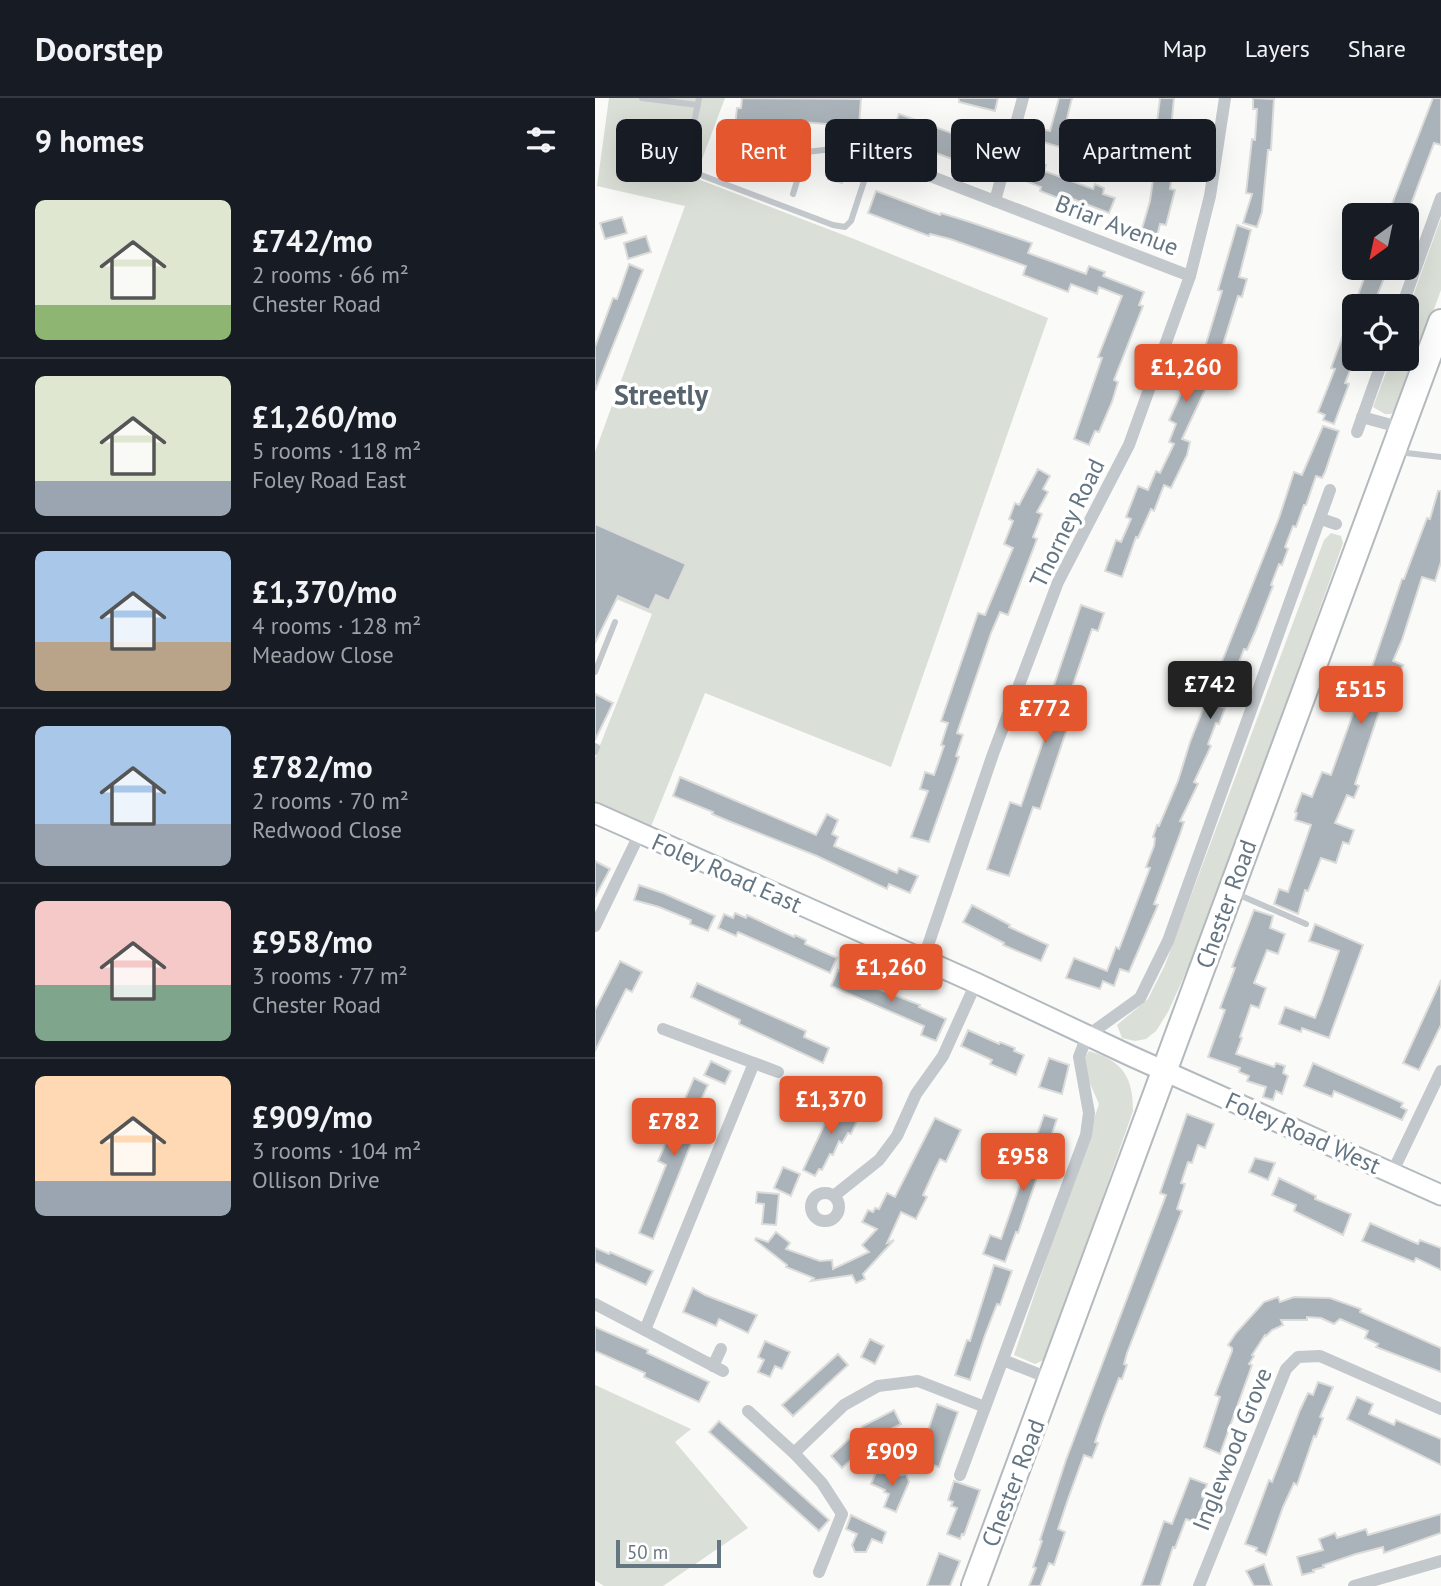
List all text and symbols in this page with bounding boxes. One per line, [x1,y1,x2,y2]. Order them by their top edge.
text: Doorstep [35,27,163,70]
text: Map [1163,33,1207,64]
text: Layers [1245,33,1310,64]
text: Share [1348,33,1406,64]
chip: Buy [616,119,702,182]
chip: Rent [716,119,811,182]
chip: Filters [825,119,937,182]
chip: New [951,119,1045,182]
chip: Apartment [1059,119,1216,182]
text: 9 homes [35,121,144,160]
icon: filters [522,121,560,159]
street label: Briar Avenue [1051,187,1183,263]
north arrow [1342,203,1419,280]
map controls [1342,203,1419,371]
text: £742/mo [252,221,373,260]
icon: home [91,228,175,312]
text: 2 rooms · 66 m² [252,260,409,289]
text: Chester Road [252,289,381,318]
button: locate [1342,294,1419,371]
pin: £1,260 [1129,344,1243,404]
text: £1,260 [1150,352,1222,381]
district label: Streetly [614,376,709,413]
text: £1,260/mo [252,397,397,436]
icon: home [91,404,175,488]
text: 5 rooms · 118 m² [252,436,421,465]
street label: Thorney Road [1022,453,1112,593]
text: Foley Road East [252,465,406,494]
text: £1,370/mo [252,572,397,611]
icon: home [91,579,175,663]
text: 4 rooms · 128 m² [252,611,421,640]
text: Meadow Close [252,640,394,669]
pin: £742 [1169,662,1251,721]
pin: £515 [1320,666,1402,726]
text: £742 [1184,669,1236,698]
text: £515 [1335,674,1387,703]
pin: £772 [1004,686,1086,745]
text: £772 [1019,693,1071,722]
text: £782/mo [252,747,373,786]
icon: home [91,754,175,838]
text: 2 rooms · 70 m² [252,786,409,815]
text: Redwood Close [252,815,402,844]
street label: Foley Road East [647,826,807,920]
street label: Chester Road [1188,835,1264,973]
text: £958/mo [252,922,373,961]
icon: home [91,929,175,1013]
pin: £1,260 [834,944,948,1004]
text: £1,260 [855,952,927,981]
text: 3 rooms · 77 m² [252,961,408,990]
text: Chester Road [252,990,381,1019]
pin: £1,370 [774,1076,888,1136]
text: £1,370 [795,1084,867,1113]
street label: Foley Road West [1221,1085,1385,1181]
text: £909/mo [252,1097,373,1136]
pin: £782 [633,1098,715,1158]
icon: home [91,1104,175,1188]
text: £782 [648,1106,700,1135]
pin: £958 [982,1134,1064,1193]
text: 3 rooms · 104 m² [252,1136,421,1165]
text: £958 [997,1141,1049,1170]
text: Ollison Drive [252,1165,380,1194]
street label: Inglewood Grove [1185,1363,1279,1535]
street label: Chester Road [974,1415,1052,1551]
pin: £909 [851,1428,933,1488]
text: £909 [866,1436,918,1465]
scale bar [616,1537,721,1569]
text: 50 m [627,1540,668,1564]

